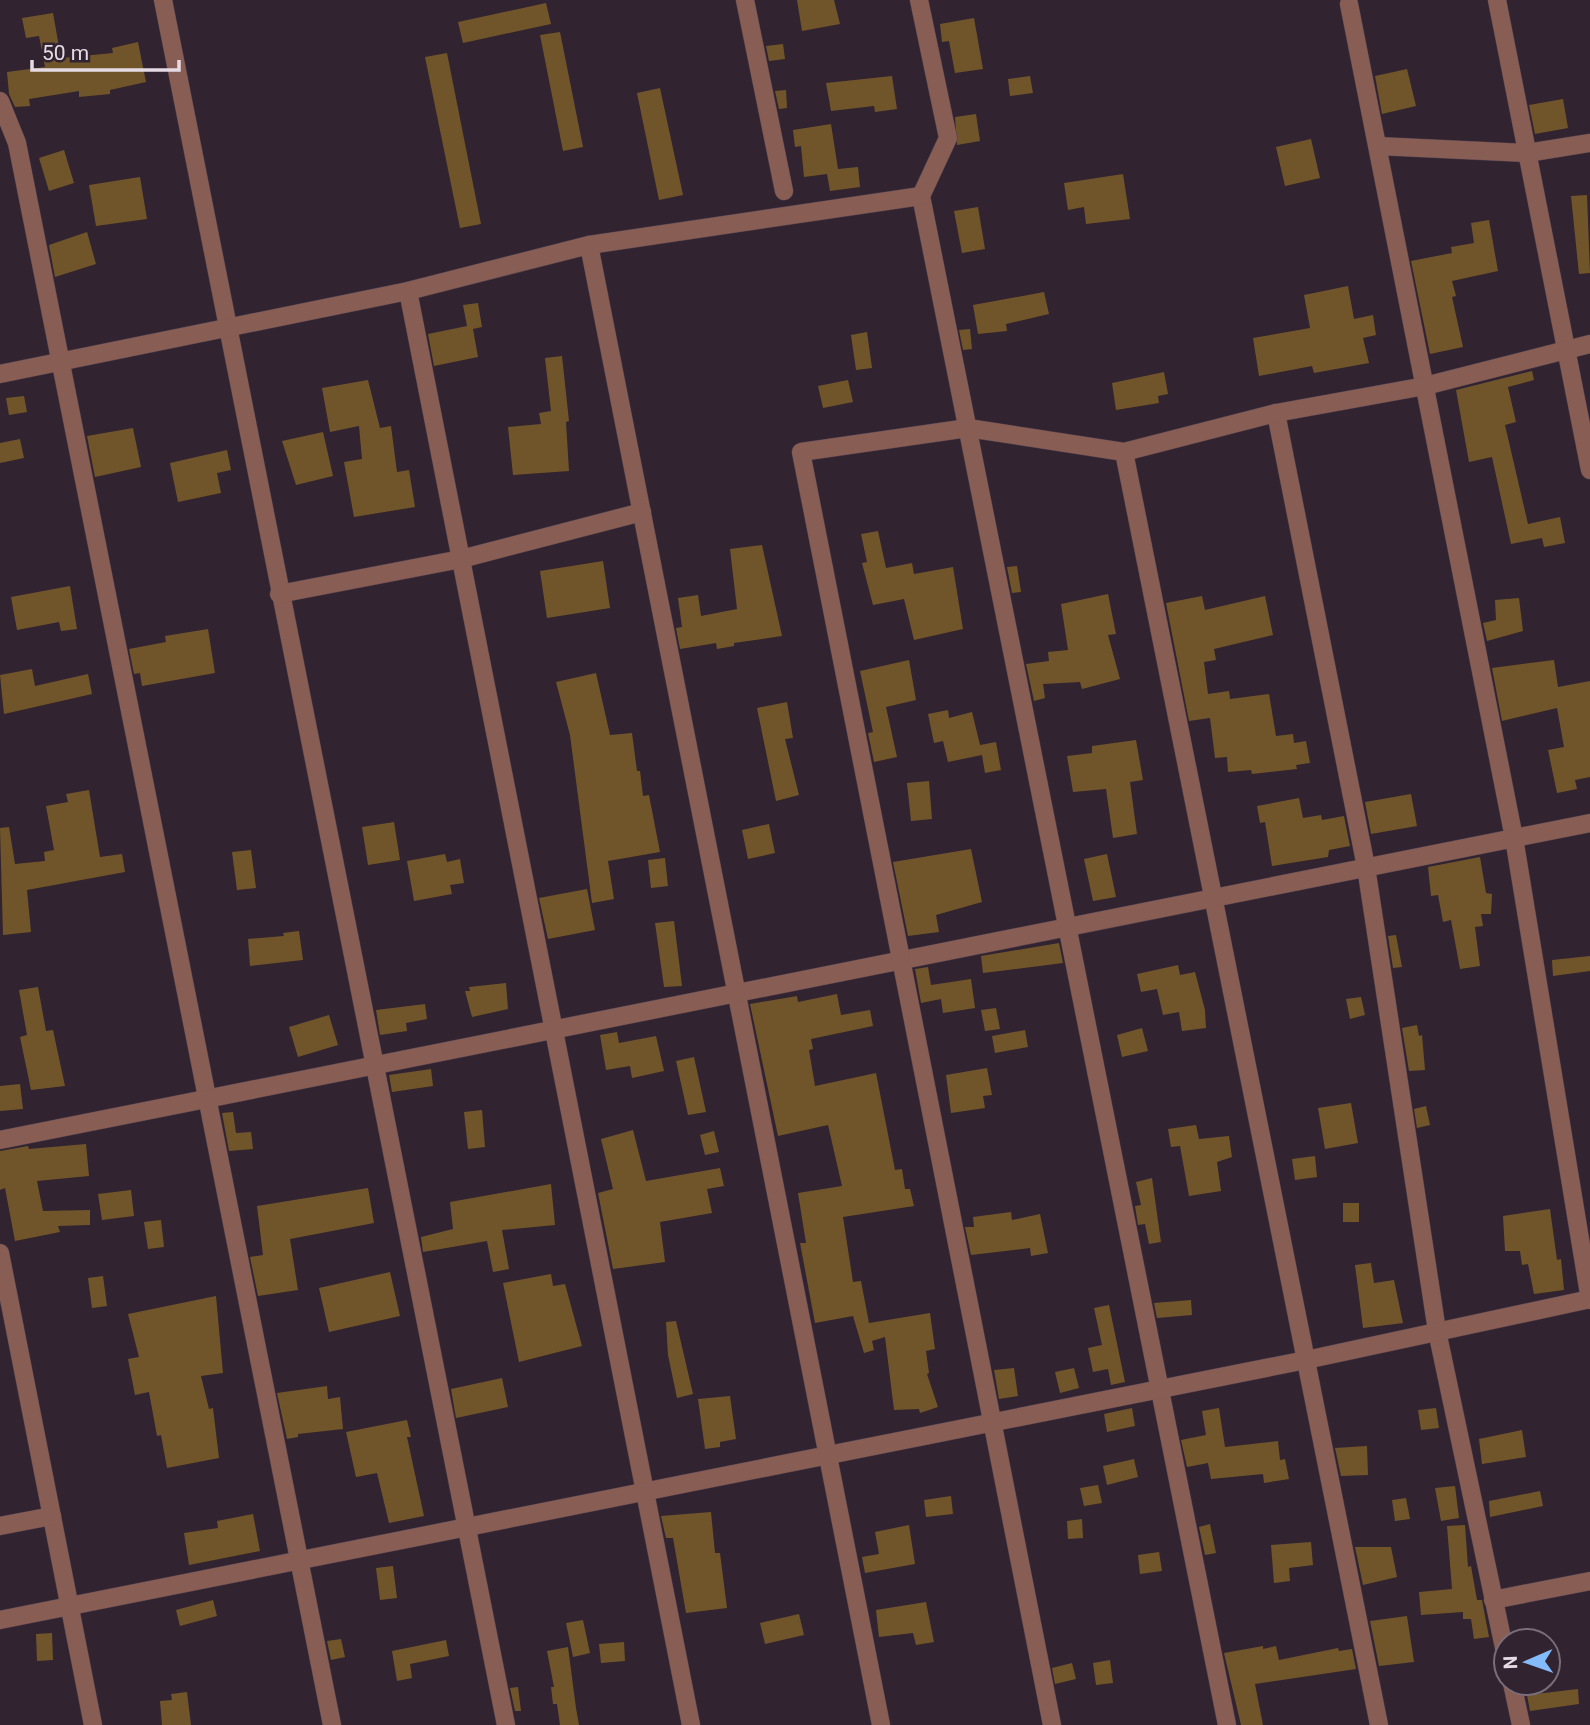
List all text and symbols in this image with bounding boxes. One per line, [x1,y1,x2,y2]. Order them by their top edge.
scale bar [32,28,178,72]
text: 50 m [42,41,89,65]
north arrow [1492,1627,1562,1697]
text: N [1499,1655,1522,1670]

